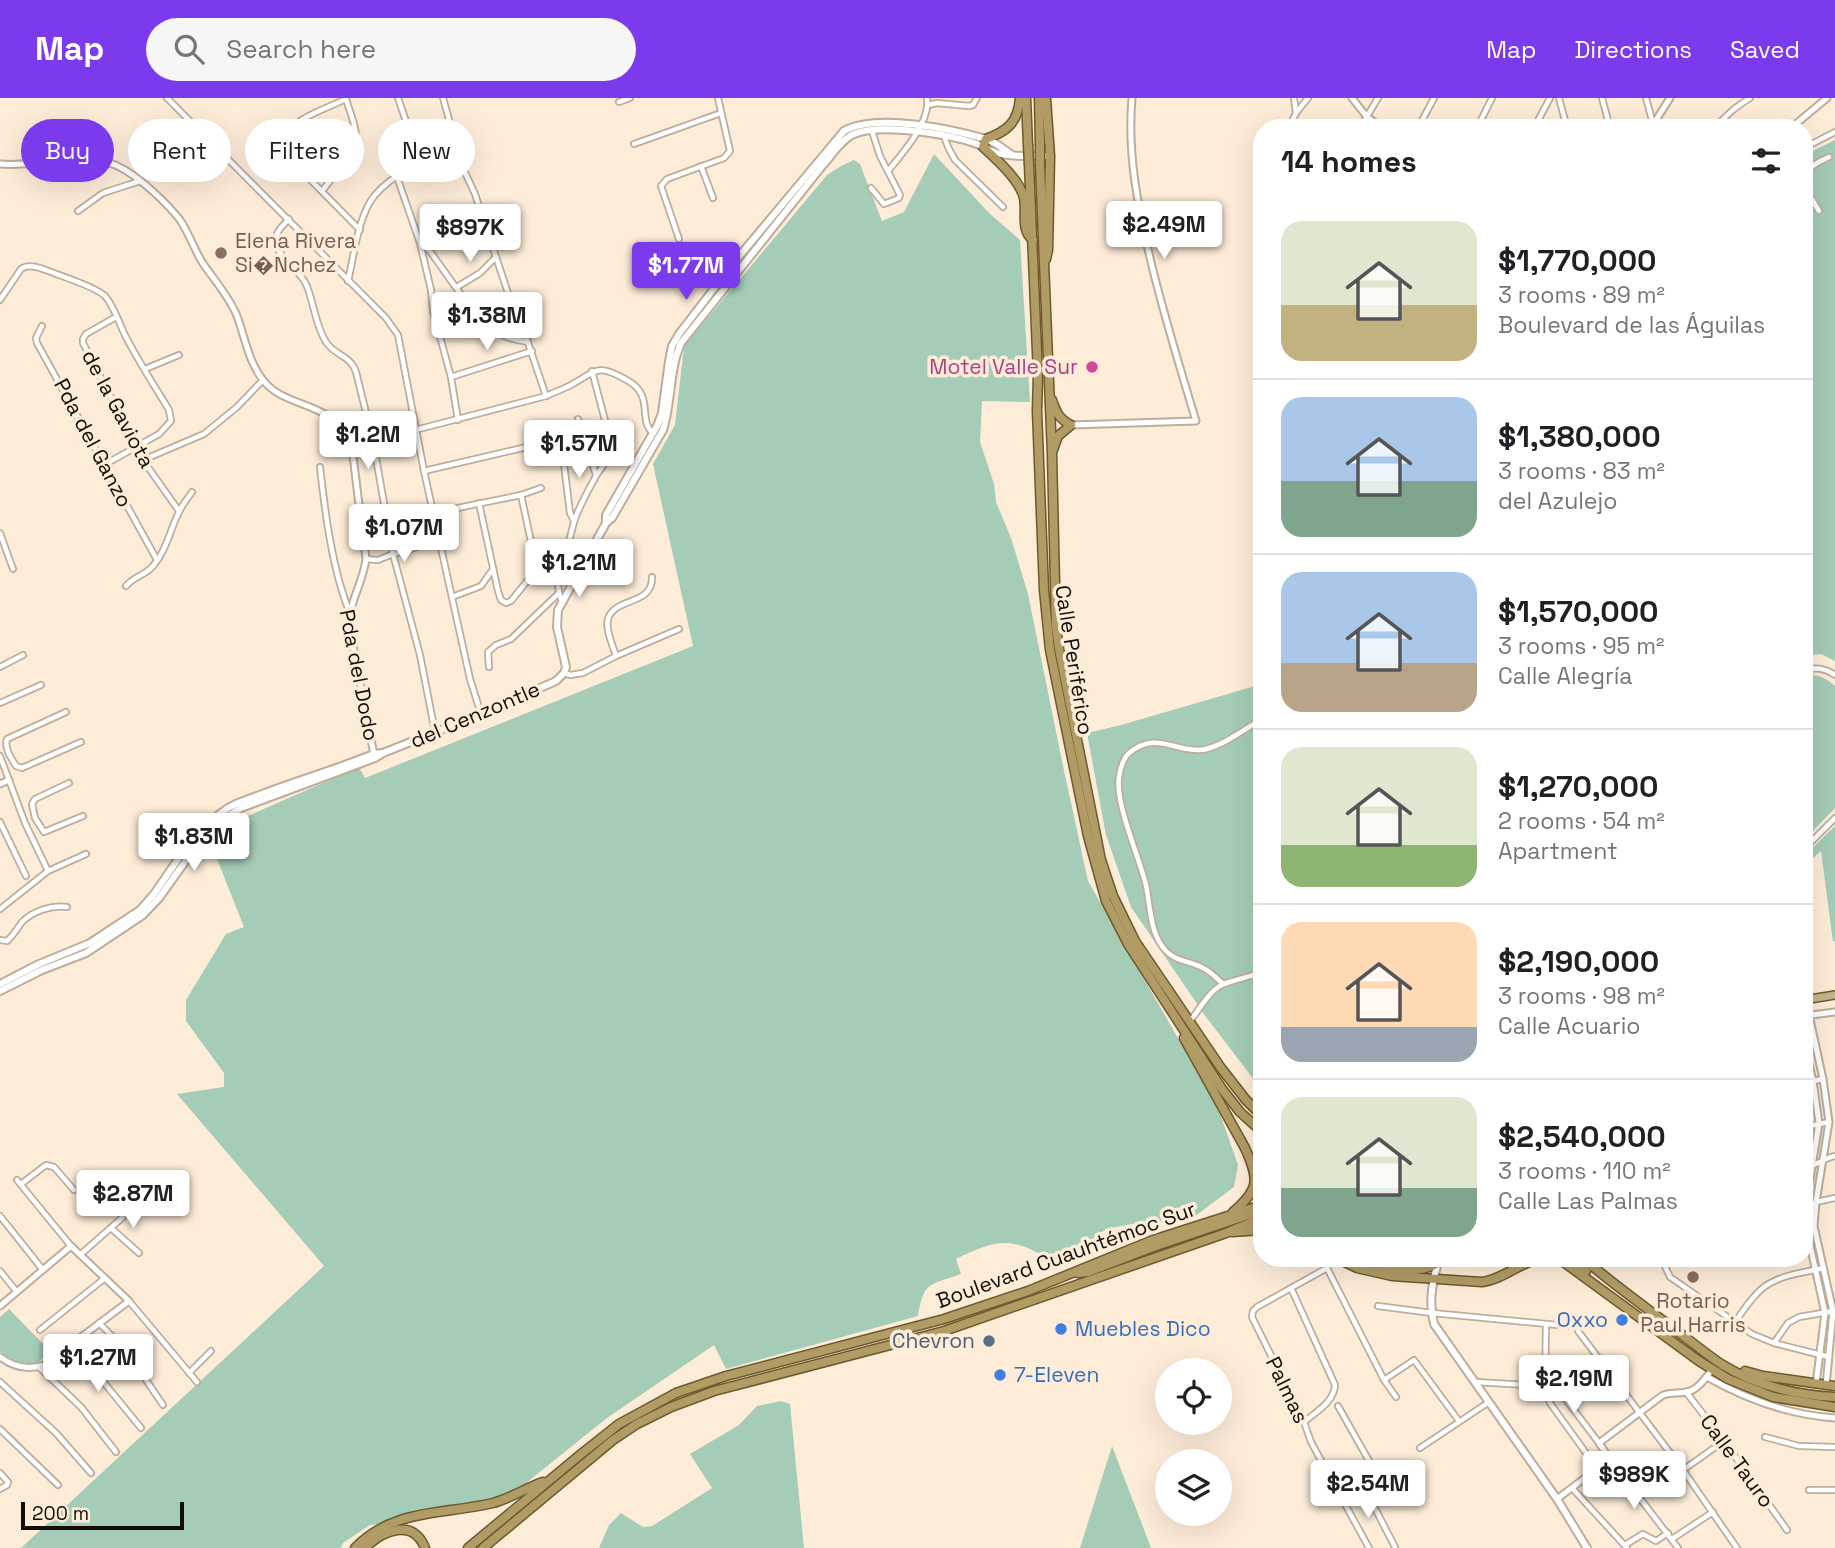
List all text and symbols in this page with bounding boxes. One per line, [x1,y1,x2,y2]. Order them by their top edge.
search box [146,18,636,81]
text: Map [35,28,104,70]
icon: search [170,30,208,68]
text: Search here [226,32,376,66]
text: Map [1486,34,1536,65]
text: Directions [1574,34,1692,65]
text: Saved [1730,34,1800,65]
chip: Buy [21,119,114,182]
chip: Rent [128,119,231,182]
chip: Filters [245,119,364,182]
chip: New [378,119,475,182]
text: 14 homes [1281,142,1417,181]
icon: filters [1747,142,1785,180]
pin: $2.49M [1107,202,1221,261]
pin: $897K [421,204,519,264]
text: $2.49M [1122,209,1206,239]
text: $897K [436,212,504,242]
place label: Elena Rivera Si�Nchez [235,227,356,278]
text: $1,770,000 [1498,241,1657,280]
pin: $1.77M [629,242,743,302]
marker: Elena Rivera Si�Nchez [213,245,229,261]
icon: home [1337,249,1421,333]
text: $1.77M [648,250,724,280]
text: 3 rooms · 89 m² [1498,280,1665,310]
pin: $1.38M [430,292,544,352]
text: $1.38M [447,300,527,330]
text: Boulevard de las Águilas [1498,310,1765,340]
street label: de la Gaviota [76,345,161,473]
place label: Motel Valle Sur [929,353,1078,380]
marker: Motel Valle Sur [1084,359,1100,375]
street label: Pda del Ganzo [48,374,139,512]
pin: $1.2M [319,412,417,471]
text: $1,380,000 [1498,417,1661,456]
text: $1.2M [335,419,401,449]
pin: $1.57M [522,420,636,480]
icon: home [1337,425,1421,509]
text: $1.57M [540,428,618,458]
text: 3 rooms · 83 m² [1498,456,1665,486]
text: del Azulejo [1498,486,1617,516]
pin: $1.07M [347,504,461,564]
text: $1.07M [365,512,443,542]
pin: $1.21M [522,540,636,599]
text: $1.21M [541,547,617,577]
street label: Calle Periférico [1049,583,1100,737]
text: $1,570,000 [1498,592,1659,631]
icon: home [1337,600,1421,684]
street label: Pda del Dodo [334,607,385,743]
text: 3 rooms · 95 m² [1498,631,1664,661]
text: Calle Alegría [1498,661,1633,691]
street label: del Cenzontle [406,675,544,754]
text: $1,270,000 [1498,767,1658,806]
icon: home [1337,775,1421,859]
text: 2 rooms · 54 m² [1498,806,1665,836]
pin: $1.83M [137,814,251,873]
text: $1.83M [154,821,234,851]
text: Apartment [1498,836,1618,866]
text: $2,190,000 [1498,942,1659,981]
icon: home [1337,950,1421,1034]
text: 3 rooms · 98 m² [1498,981,1665,1011]
text: Calle Acuario [1498,1011,1641,1041]
text: $2,540,000 [1498,1117,1666,1156]
icon: home [1337,1125,1421,1209]
text: 3 rooms · 110 m² [1498,1156,1671,1186]
pin: $2.87M [76,1170,190,1230]
text: $2.87M [92,1178,174,1208]
text: Calle Las Palmas [1498,1186,1678,1216]
street label: Boulevard Cuauhtémoc Sur [932,1195,1199,1314]
marker: Rotario Paul Harris [1685,1269,1701,1285]
place label: Rotario Paul Harris [1640,1287,1746,1338]
place label: Oxxo [1557,1306,1608,1333]
marker: Oxxo [1614,1312,1630,1328]
place label: Muebles Dico [1075,1315,1211,1342]
marker: Muebles Dico [1053,1321,1069,1337]
place label: Chevron [892,1327,975,1354]
marker: Chevron [981,1333,997,1349]
pin: $1.27M [41,1334,155,1394]
text: $1.27M [59,1342,137,1372]
street label: Palmas [1260,1352,1315,1427]
pin: $2.19M [1517,1356,1631,1415]
map controls [1155,1358,1232,1526]
button: locate [1155,1358,1232,1435]
place label: 7-Eleven [1014,1361,1099,1388]
text: $2.19M [1535,1363,1613,1393]
marker: 7-Eleven [992,1367,1008,1383]
street label: Calle Tauro [1694,1409,1780,1513]
button: layers [1155,1449,1232,1526]
pin: $989K [1585,1452,1683,1511]
text: $989K [1599,1459,1669,1489]
pin: $2.54M [1311,1460,1425,1520]
text: $2.54M [1326,1468,1410,1498]
scale bar [21,1499,184,1531]
text: 200 m [32,1501,89,1526]

